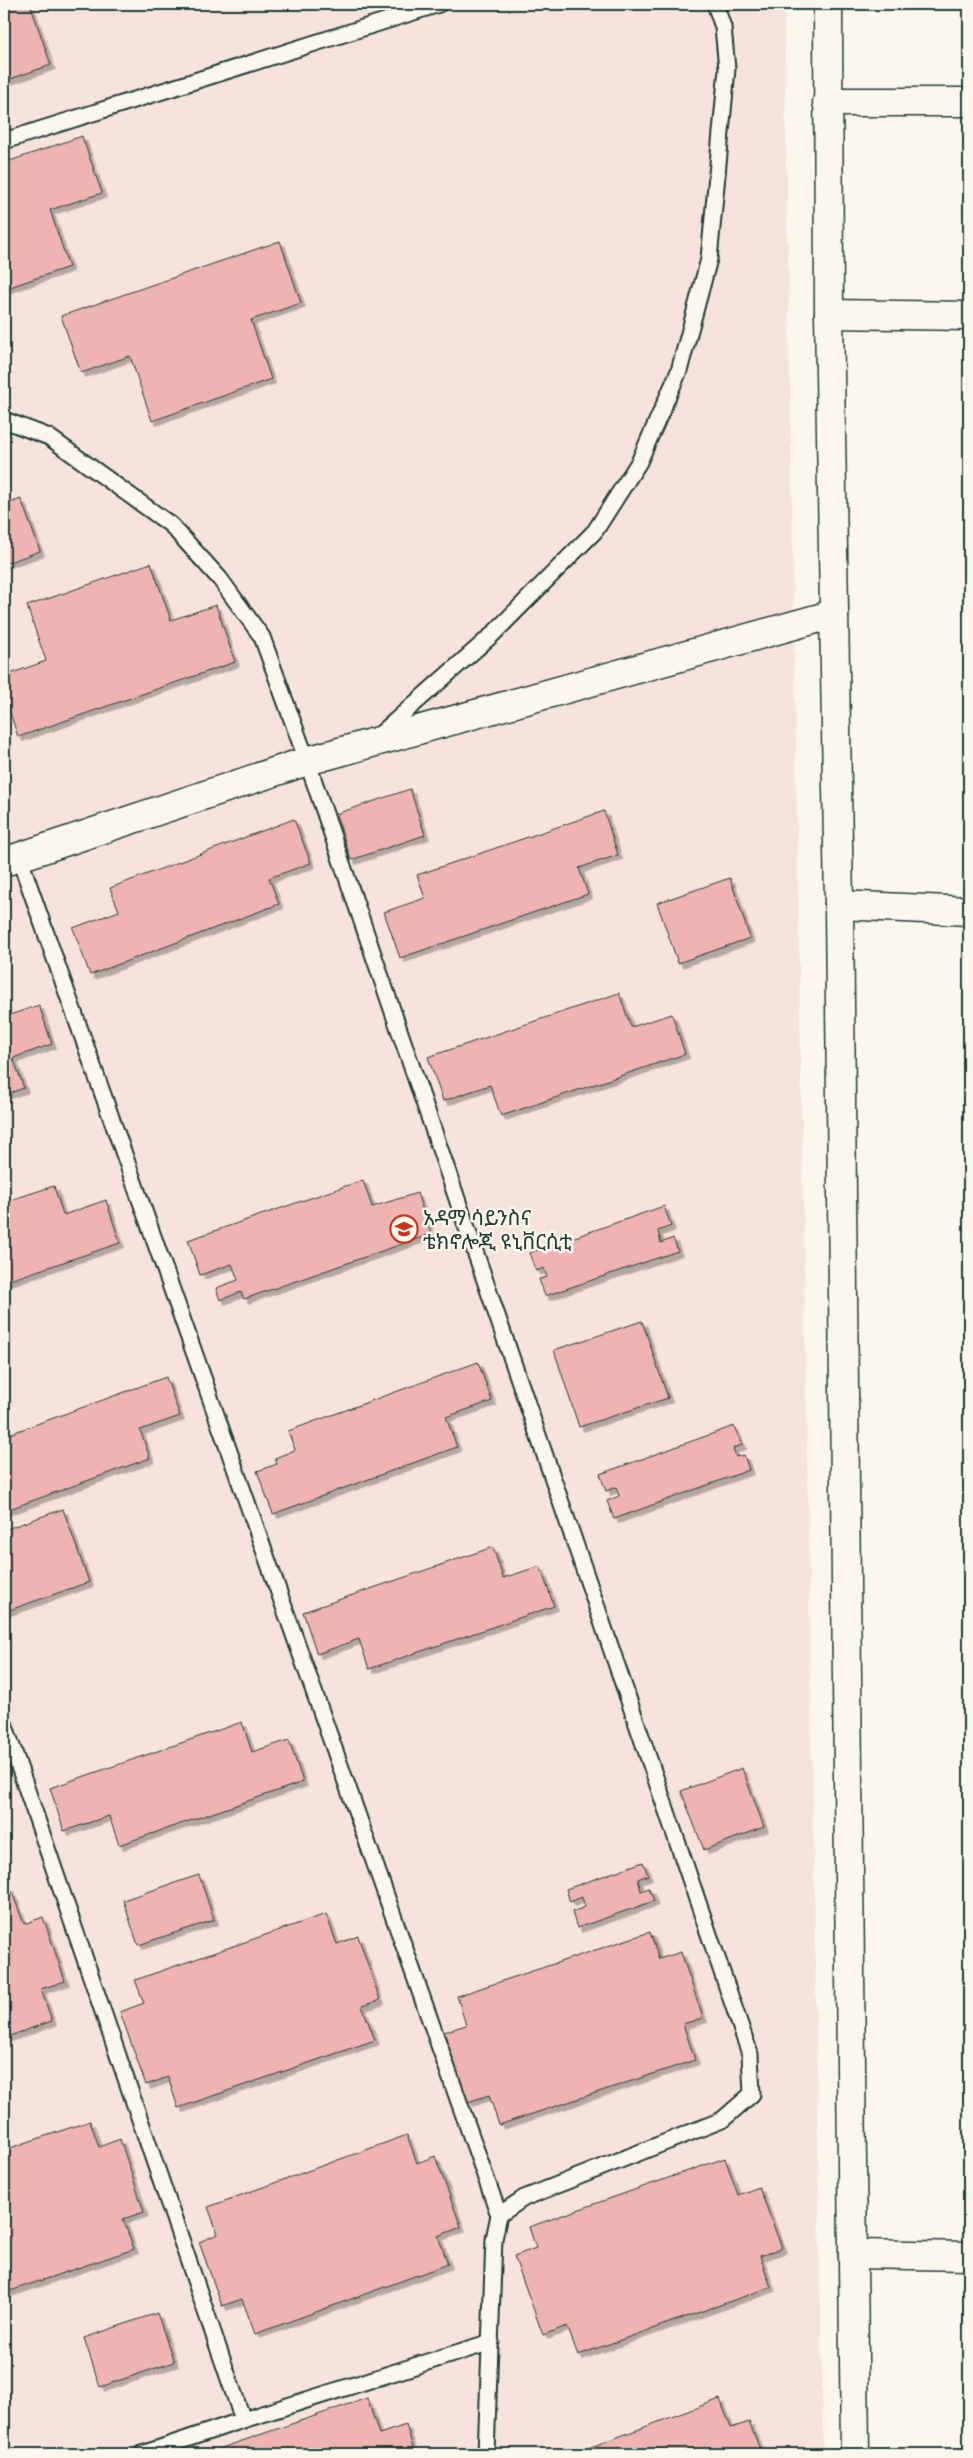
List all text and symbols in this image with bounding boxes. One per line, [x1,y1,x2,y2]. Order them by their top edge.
place label: አዳማ ሳይንስና ቴክኖሎጂ ዩኒቨርሲቲ [423,1205,572,1254]
school or university icon: አዳማ ሳይንስና ቴክኖሎጂ ዩኒቨርሲቲ [389,1214,419,1244]

